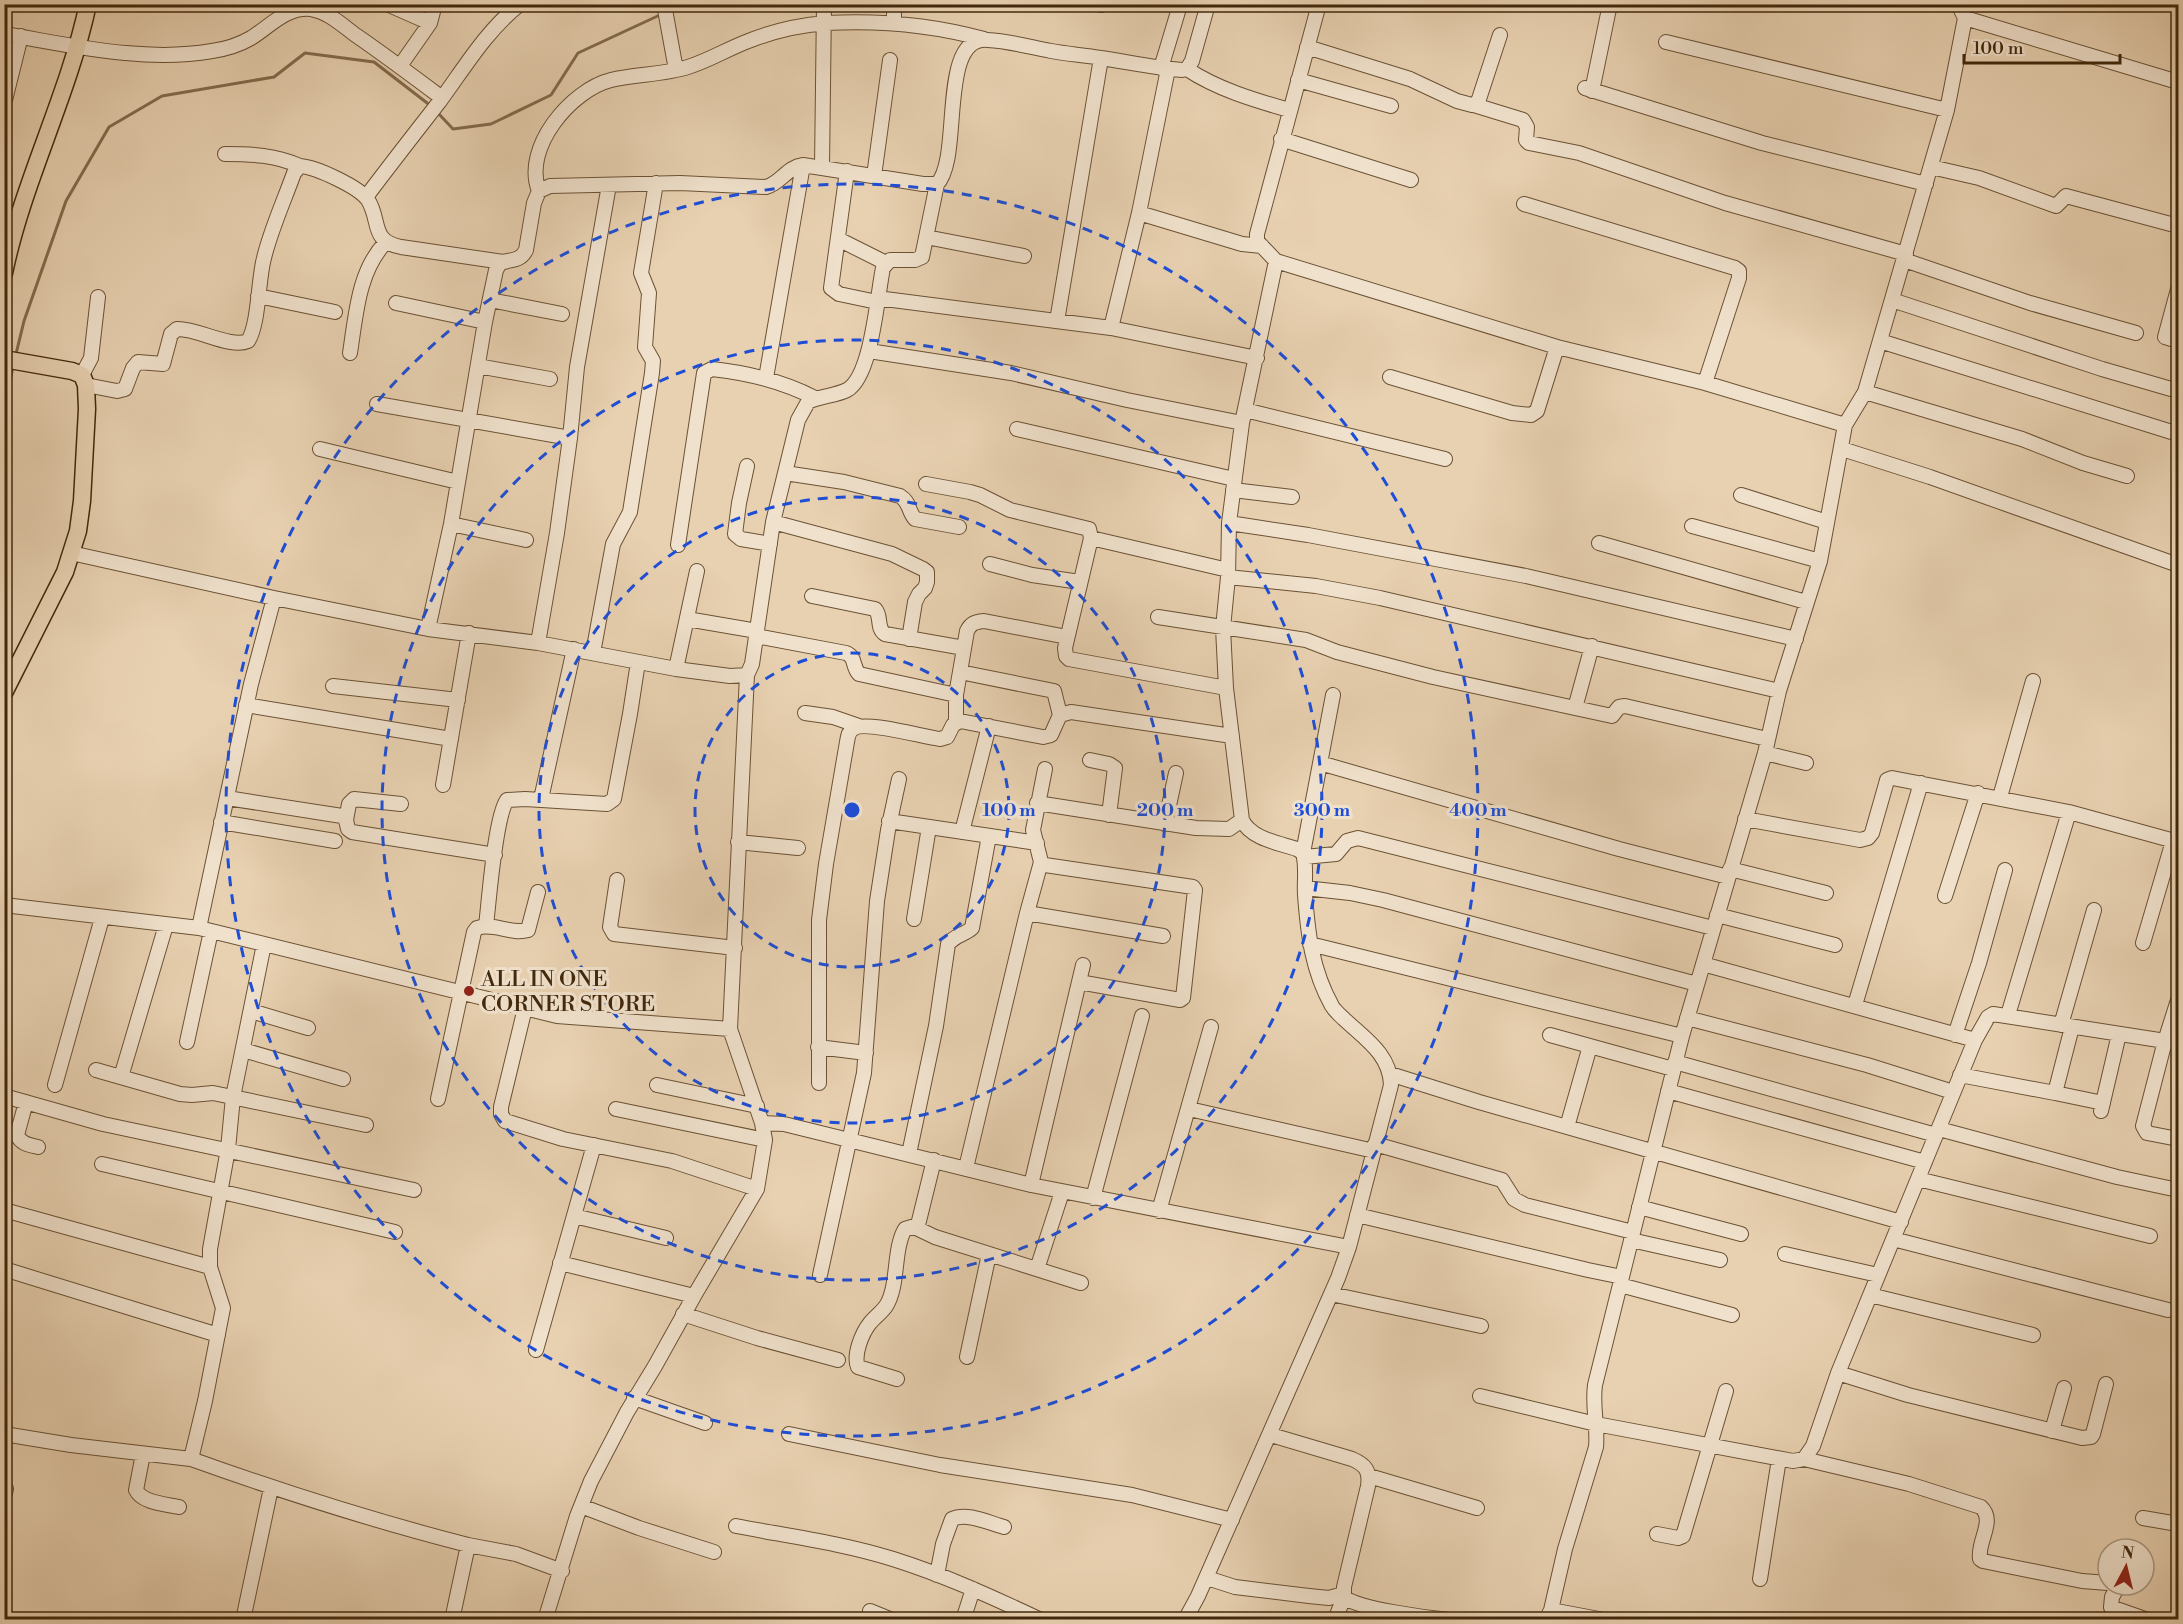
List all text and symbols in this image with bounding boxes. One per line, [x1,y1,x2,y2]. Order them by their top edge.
scale bar [1964,27,2120,65]
text: 100 m [1973,37,2024,60]
text: 100 m [982,799,1036,822]
text: 200 m [1137,799,1194,822]
text: 300 m [1294,799,1351,822]
text: 400 m [1449,799,1507,822]
centre of rings [842,800,862,820]
place label: ALL IN ONE CORNER STORE [480,966,655,1018]
marker: ALL IN ONE CORNER STORE [462,984,476,998]
north arrow [2096,1537,2156,1597]
text: N [2120,1542,2136,1564]

